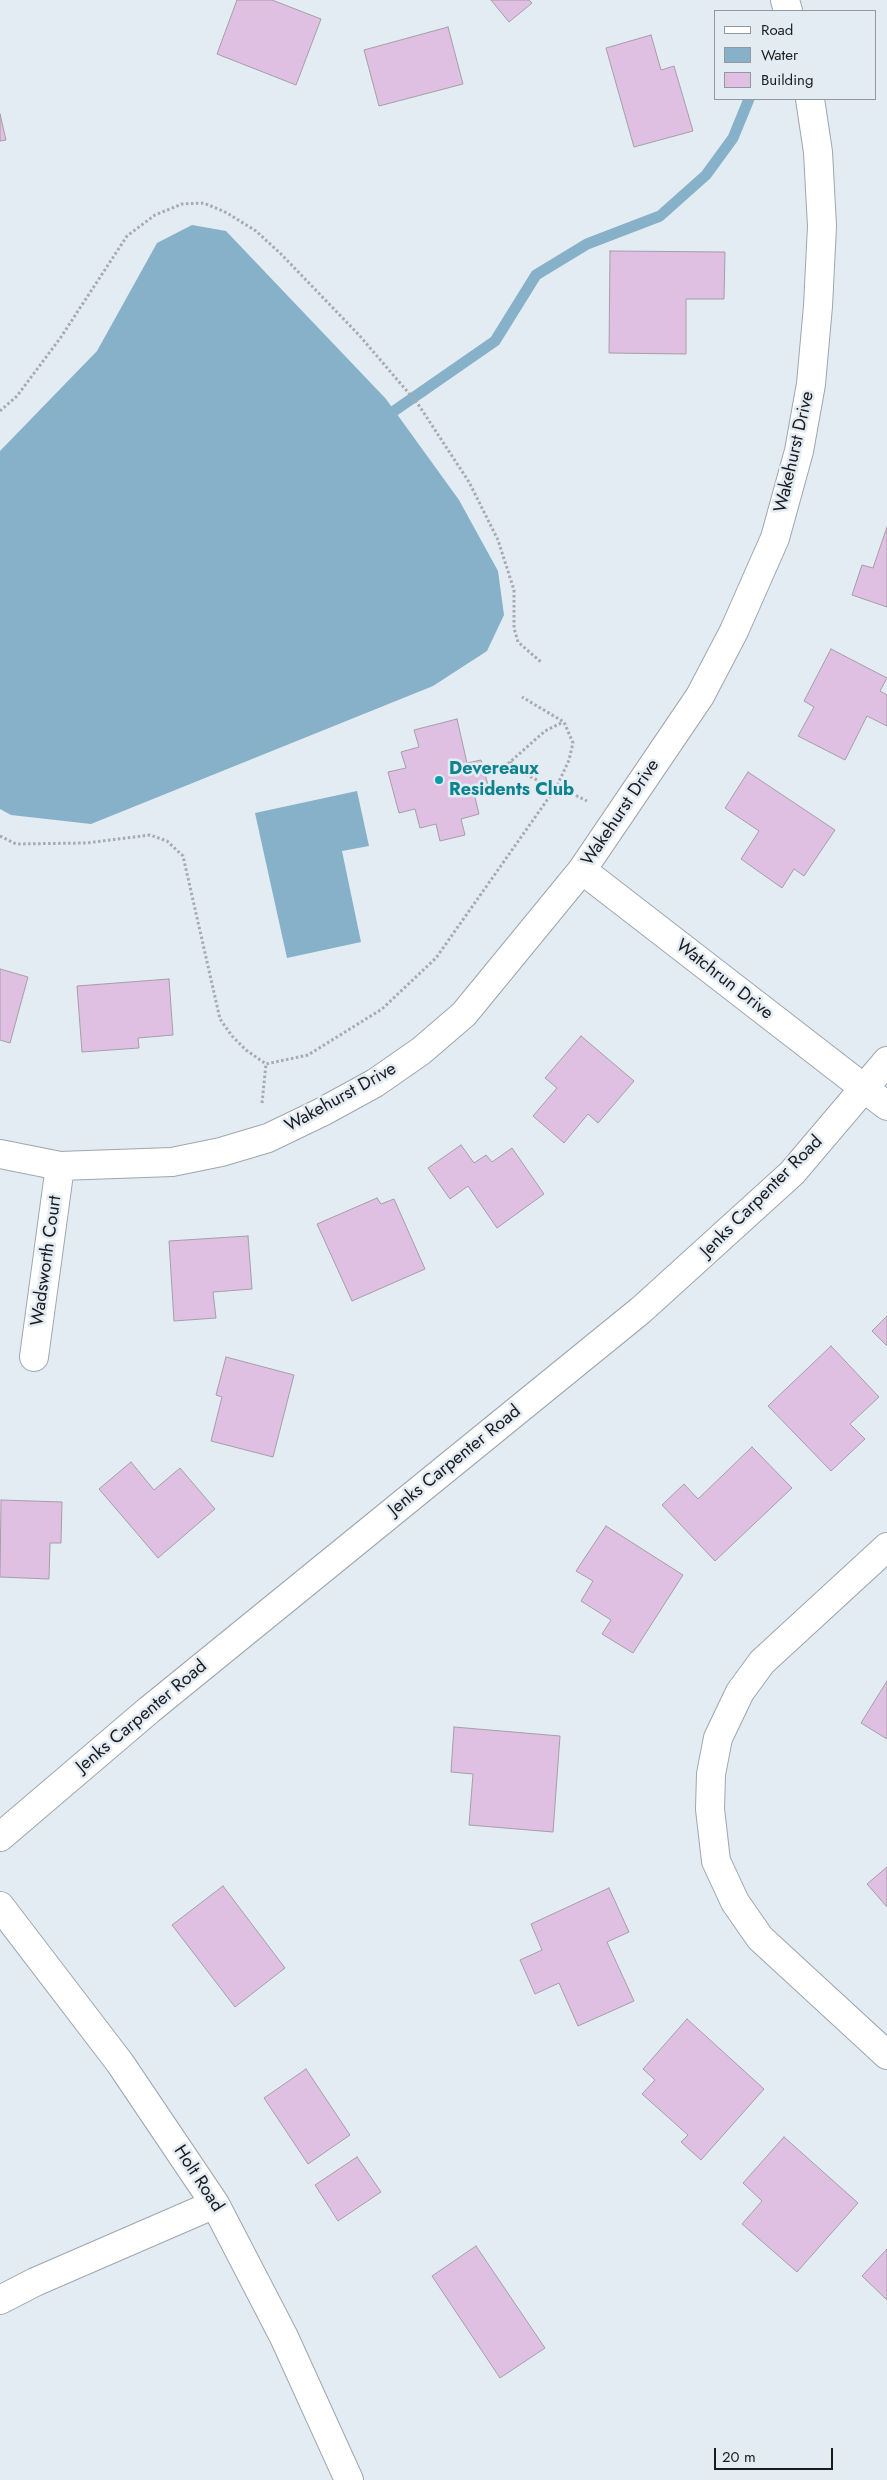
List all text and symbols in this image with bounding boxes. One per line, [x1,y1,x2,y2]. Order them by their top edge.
legend [714,10,877,100]
text: Road [761,19,793,41]
text: Water [761,44,798,66]
text: Building [761,69,813,91]
street label: Wakehurst Drive [771,389,819,515]
street label: Wakehurst Drive [577,756,665,870]
place label: Devereaux Residents Club [449,759,574,802]
marker: Devereaux Residents Club [433,774,445,786]
street label: Watchrun Drive [671,935,777,1025]
street label: Wakehurst Drive [282,1059,400,1137]
street label: Jenks Carpenter Road [696,1131,828,1263]
street label: Wadsworth Court [27,1194,67,1328]
street label: Jenks Carpenter Road [385,1401,525,1521]
street label: Jenks Carpenter Road [72,1656,212,1778]
street label: Holt Road [168,2142,228,2216]
scale bar [717,2438,836,2470]
text: 20 m [722,2446,756,2468]

